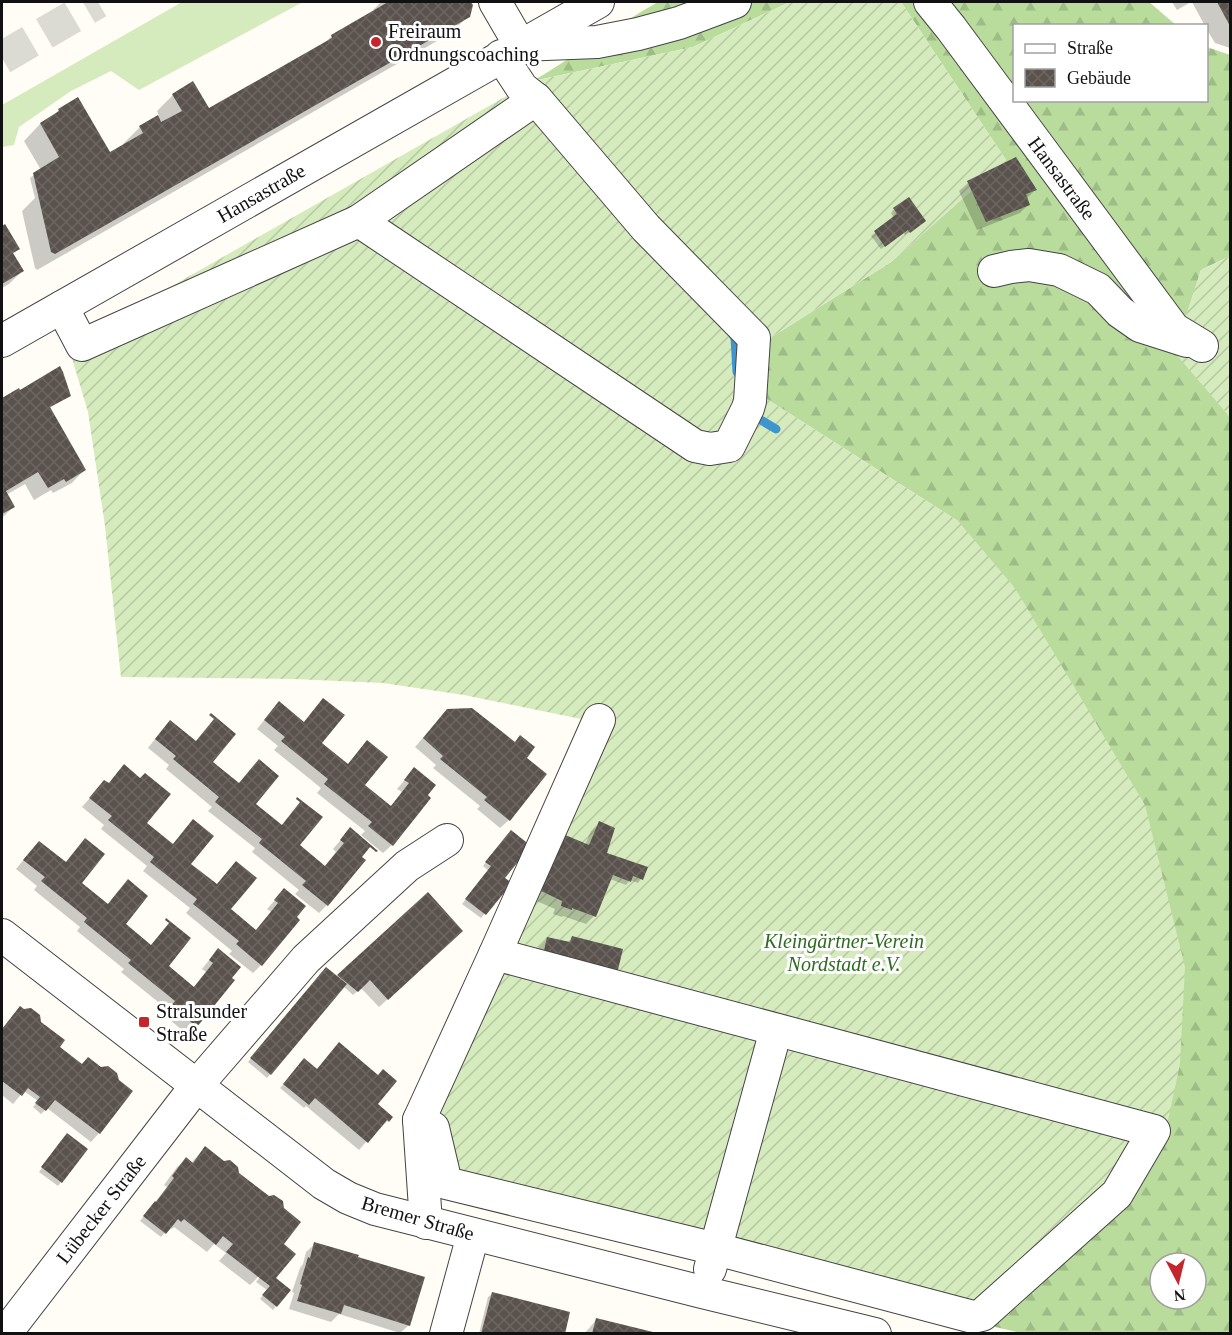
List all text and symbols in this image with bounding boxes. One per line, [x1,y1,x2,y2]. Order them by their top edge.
place label: Freiraum Ordnungscoaching [388,20,539,66]
legend [1013,24,1208,102]
marker: Freiraum Ordnungscoaching [369,35,383,49]
text: Straße [1067,38,1113,58]
text: Gebäude [1067,68,1131,88]
street label: Hansastraße [1024,132,1100,224]
street label: Hansastraße [213,159,309,227]
park label: Kleingärtner-Verein Nordstadt e.V. [763,930,924,975]
place label: Stralsunder Straße [156,1000,247,1045]
marker: Stralsunder Straße [137,1015,151,1029]
street label: Lübecker Straße [52,1150,150,1268]
street label: Bremer Straße [359,1191,477,1245]
north arrow [1148,1251,1208,1311]
text: N [1173,1286,1187,1305]

